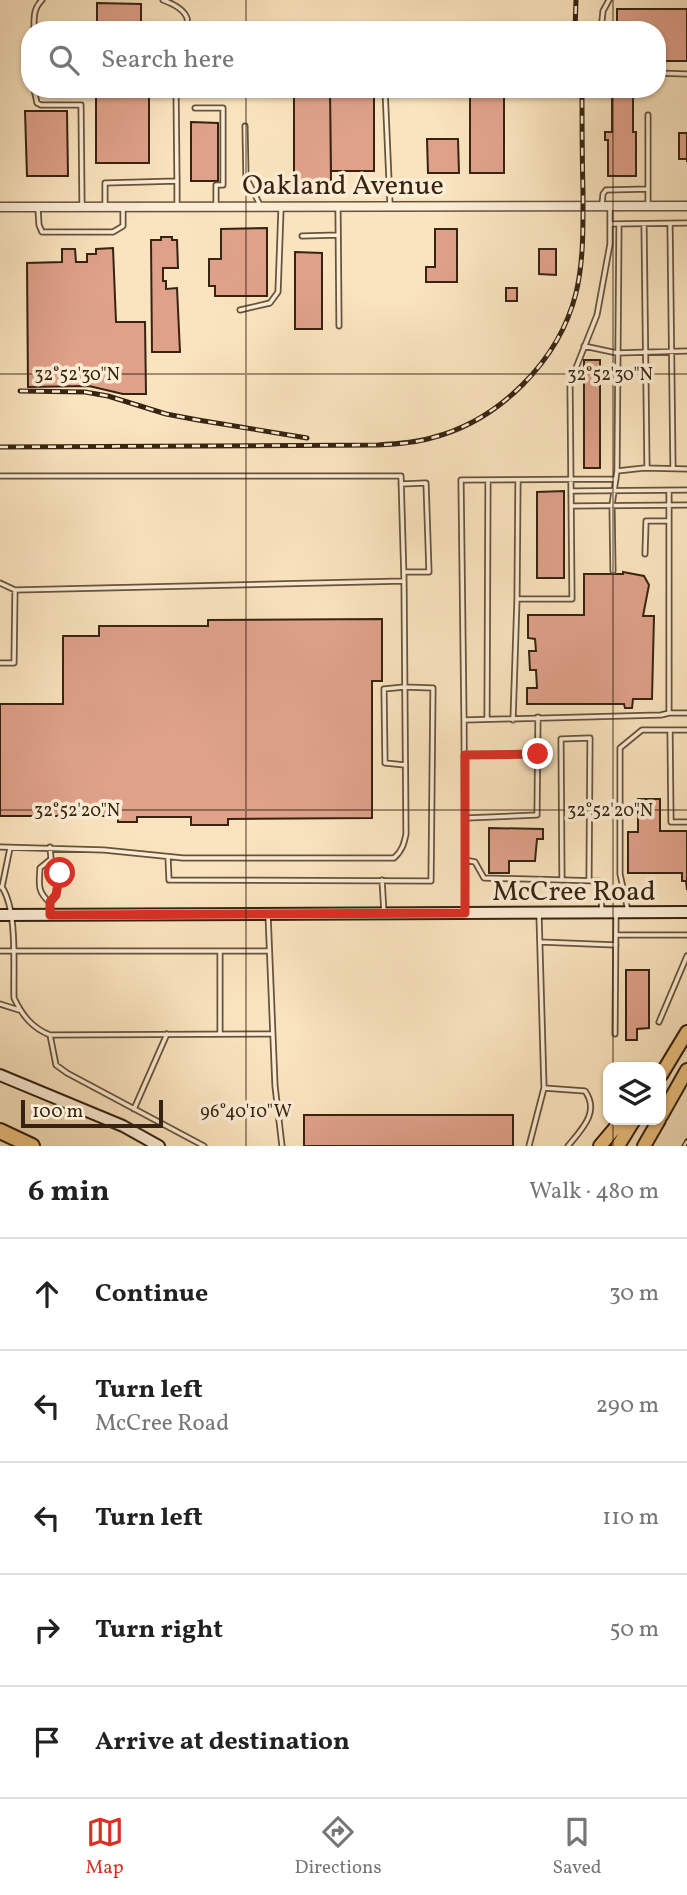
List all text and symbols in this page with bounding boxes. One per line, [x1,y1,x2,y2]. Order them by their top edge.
search box [21,21,666,98]
icon: search [45,41,83,79]
text: Search here [101,42,234,78]
street label: Oakland Avenue [242,167,444,206]
text: 32°52'30"N [34,363,120,388]
text: 32°52'30"N [567,363,653,388]
route end [522,738,553,769]
text: 32°52'20"N [34,799,120,824]
text: 32°52'20"N [567,799,653,824]
route start [44,857,75,888]
street label: McCree Road [492,873,656,912]
map controls [603,1062,666,1125]
button: layers [603,1062,666,1125]
scale bar [21,1097,163,1129]
text: 100 m [32,1099,83,1125]
text: 96°40'10"W [200,1100,292,1125]
text: 6 min [28,1171,110,1213]
text: Walk · 480 m [529,1176,659,1208]
icon: ahead [28,1275,66,1313]
text: Continue [95,1276,208,1312]
text: 30 m [609,1278,659,1310]
text: Turn left [95,1372,203,1408]
icon: left [28,1387,66,1425]
text: 290 m [596,1390,659,1422]
text: McCree Road [95,1408,229,1440]
icon: left [28,1499,66,1537]
text: Turn left [95,1500,203,1536]
text: 110 m [602,1502,659,1534]
icon: right [28,1611,66,1649]
text: Turn right [95,1612,223,1648]
text: 50 m [610,1614,659,1646]
icon: arrive [28,1723,66,1761]
text: Arrive at destination [95,1724,350,1760]
tab: Map [85,1813,124,1881]
tab: Directions [295,1813,382,1881]
tab: Saved [553,1813,601,1881]

